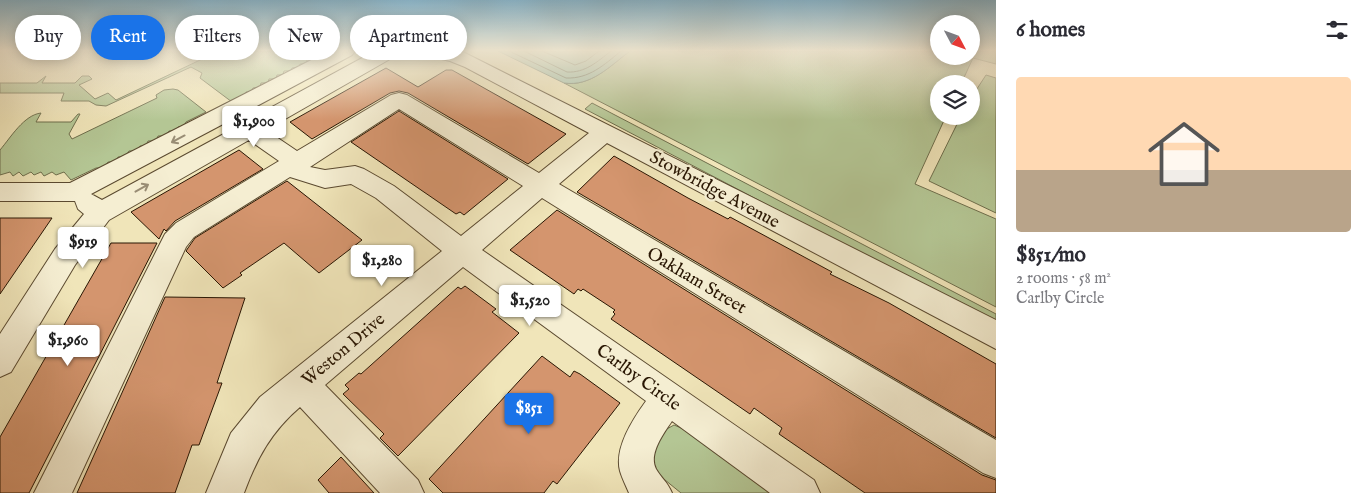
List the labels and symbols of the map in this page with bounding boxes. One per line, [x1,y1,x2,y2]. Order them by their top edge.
north arrow [930,15,980,65]
pin: $1,900 [213,106,295,148]
one-way arrow [170,134,185,144]
street label: Stowbridge Avenue [645,146,783,234]
one-way arrow [134,183,149,192]
pin: $919 [53,226,113,269]
street label: Oakham Street [642,243,750,320]
pin: $1,280 [341,244,423,287]
pin: $1,520 [489,284,571,327]
street label: Weston Drive [297,309,390,392]
pin: $1,960 [27,324,109,367]
street label: Carlby Circle [591,340,685,417]
pin: $851 [499,392,559,435]

